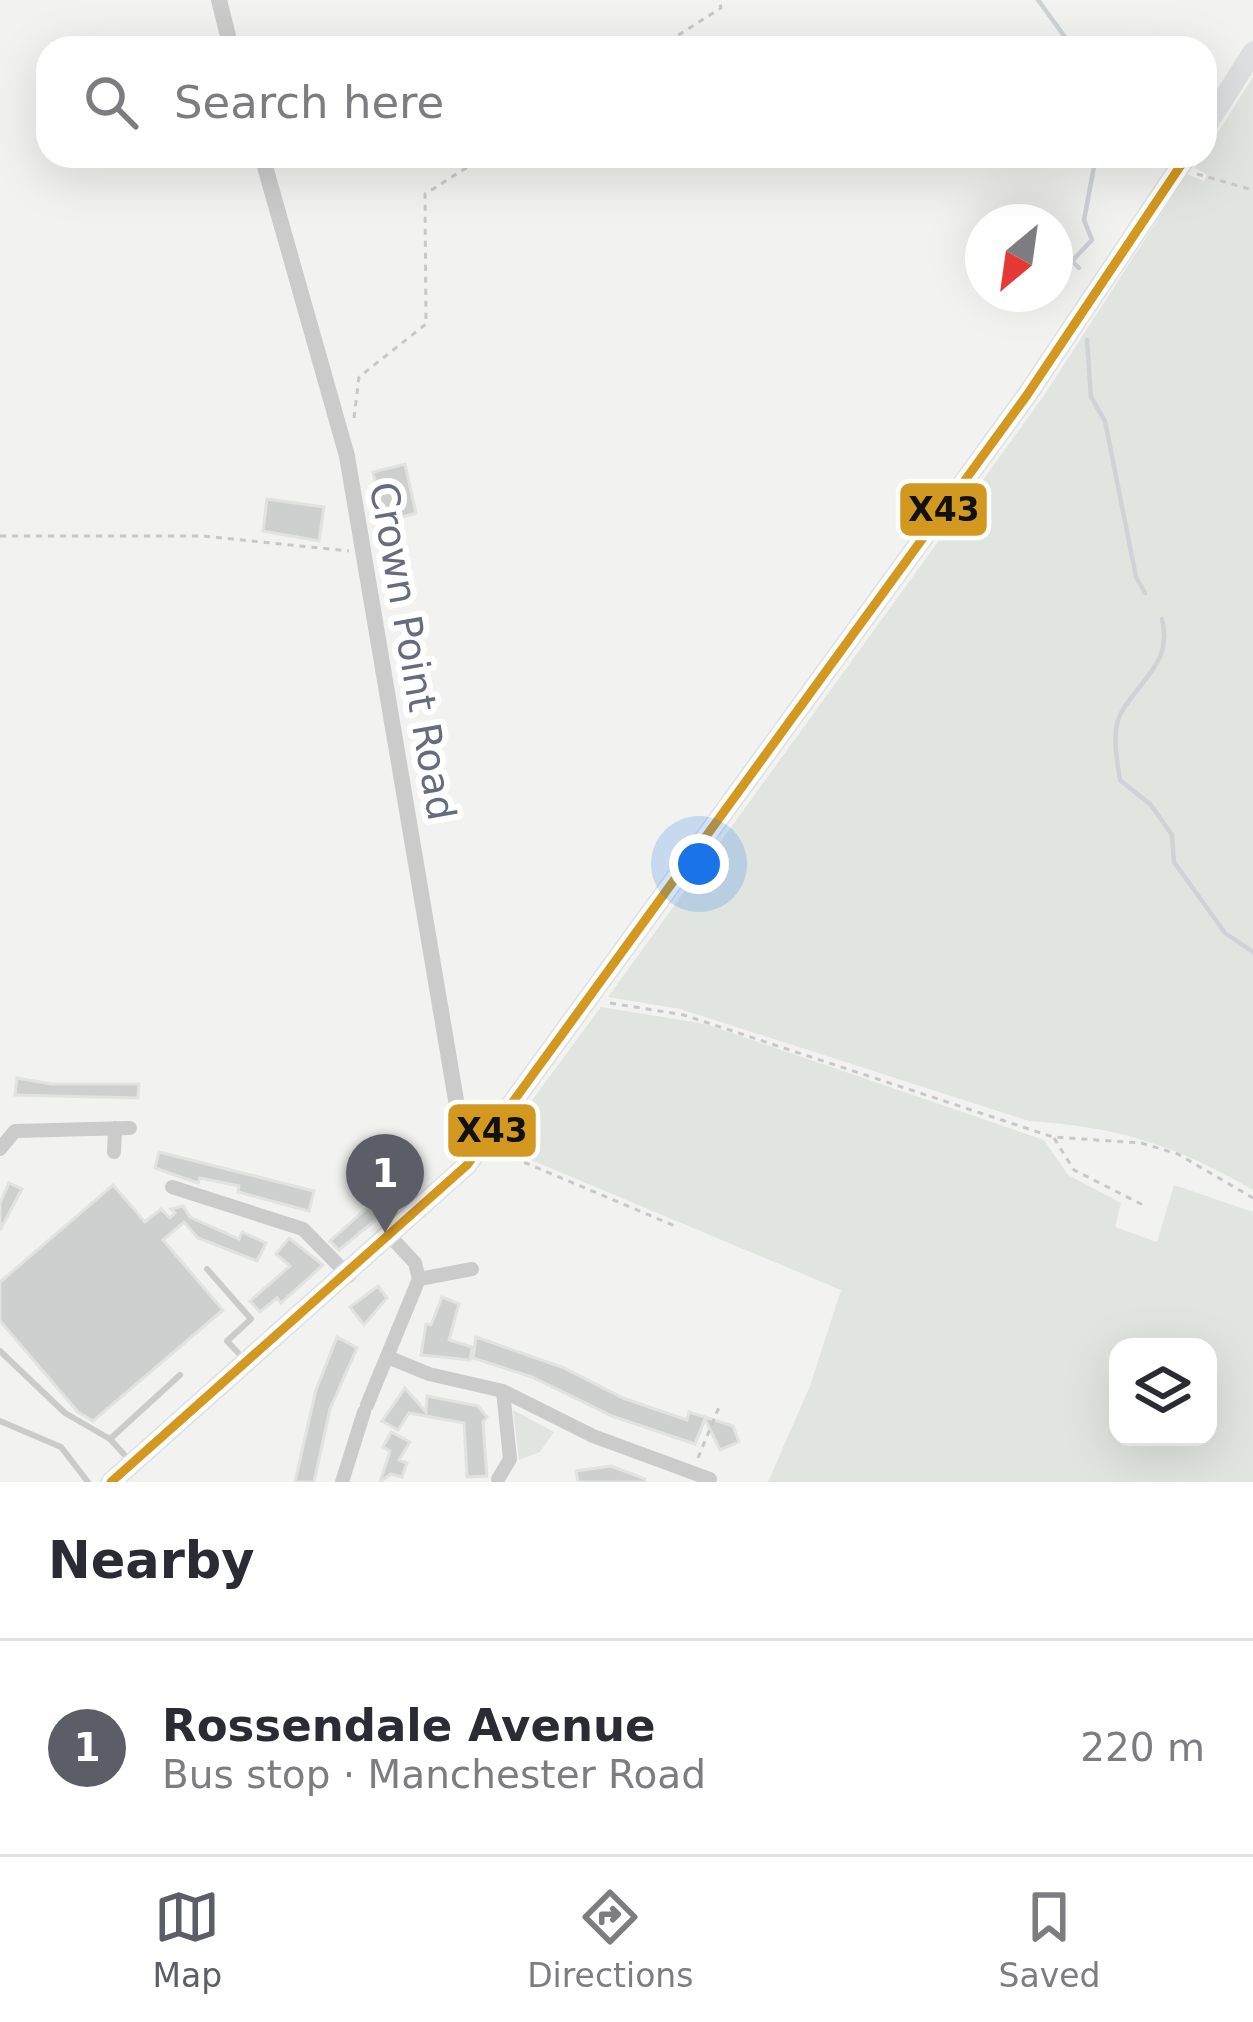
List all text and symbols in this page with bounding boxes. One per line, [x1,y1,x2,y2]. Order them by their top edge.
search box [36,36,1217,168]
icon: search [78,69,144,135]
text: Search here [174,76,444,129]
north arrow [965,204,1073,312]
street label: Crown Point Road [361,479,464,824]
line badge: X43 [898,481,989,538]
text: X43 [908,490,980,529]
your location [669,834,729,894]
line badge: X43 [446,1102,538,1159]
text: X43 [456,1111,528,1150]
pin: 1 [346,1134,424,1233]
map controls [1109,1338,1217,1446]
button: layers [1109,1338,1217,1446]
text: Nearby [48,1531,255,1590]
text: Rossendale Avenue [162,1699,656,1752]
text: 1 [73,1725,101,1770]
text: 220 m [1080,1725,1205,1770]
text: Bus stop · Manchester Road [162,1752,706,1797]
tab: Map [153,1884,222,1995]
tab: Directions [527,1884,693,1995]
tab: Saved [999,1884,1100,1995]

